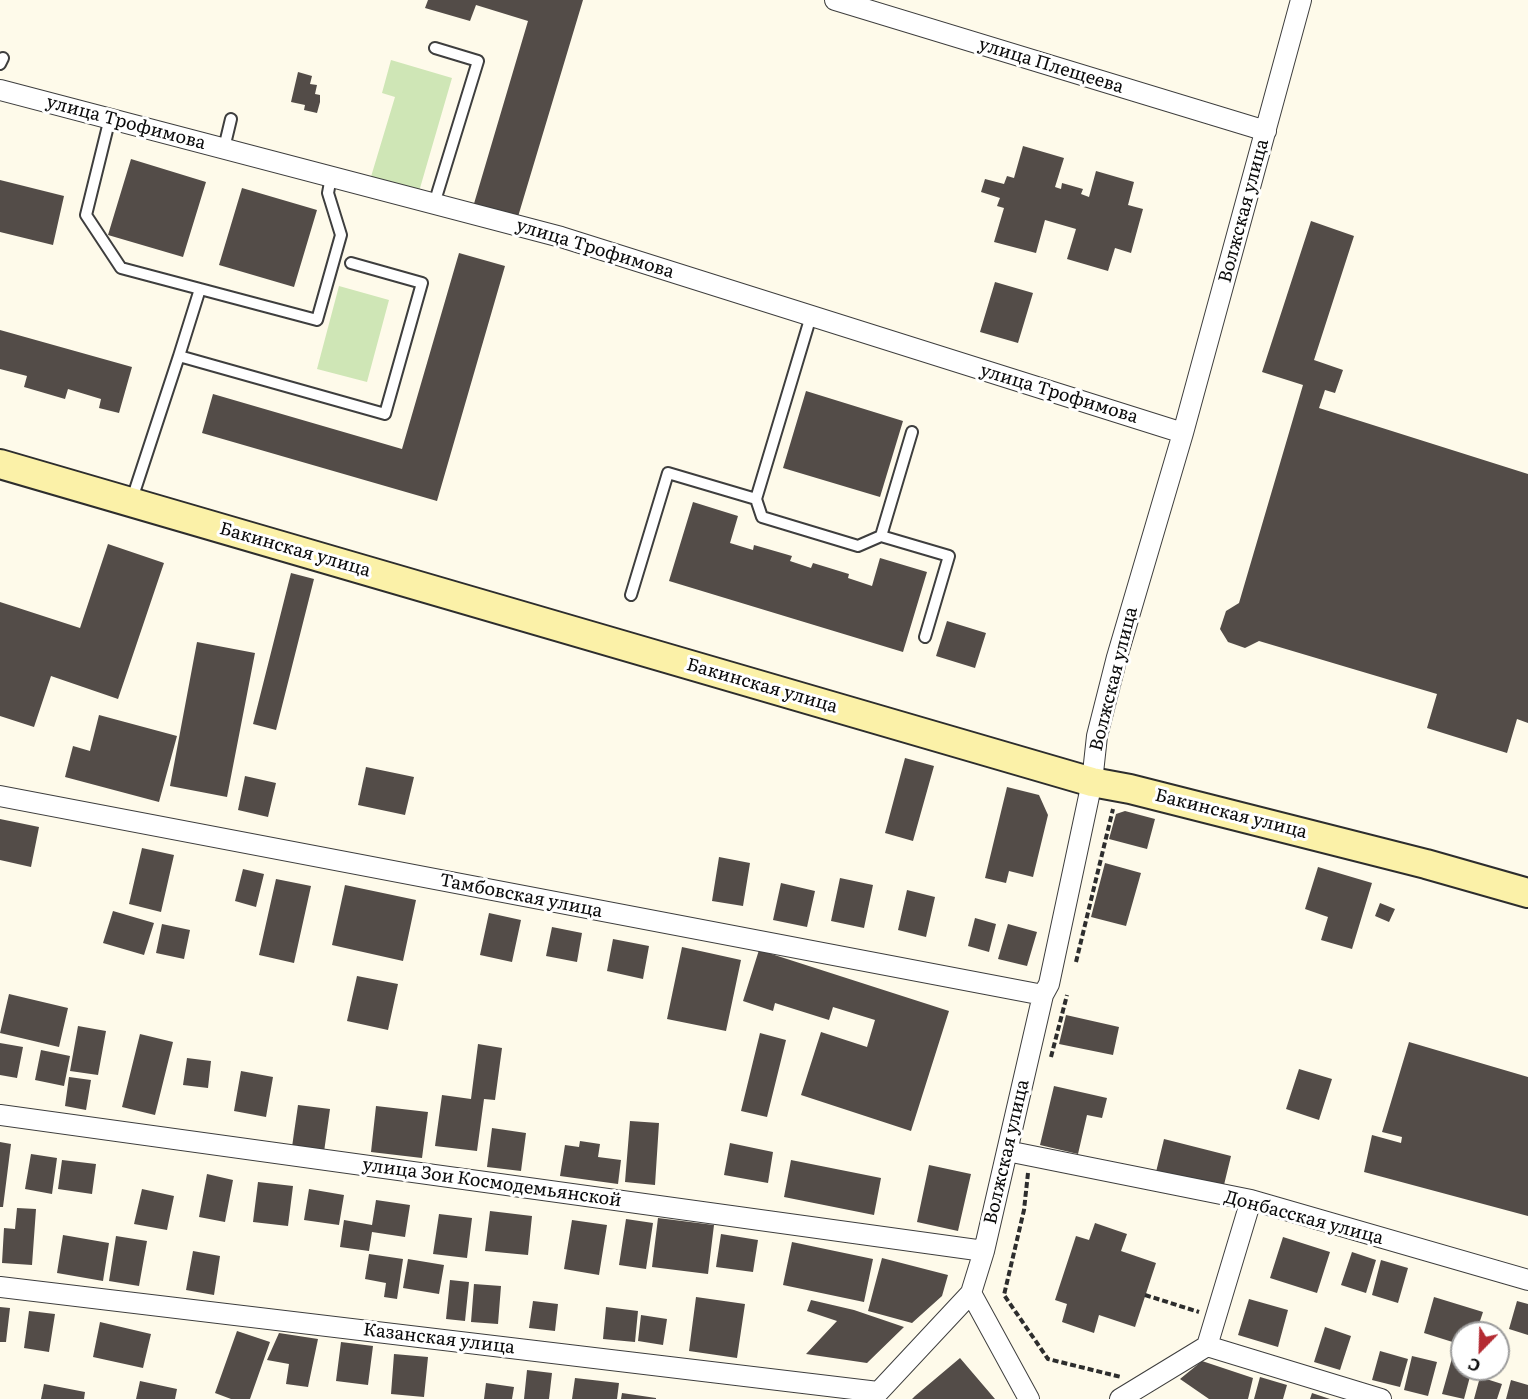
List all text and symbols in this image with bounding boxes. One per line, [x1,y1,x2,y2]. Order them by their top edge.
street label: улица Плещеева [976,34,1126,98]
street label: улица Трофимова [44,91,208,155]
street label: Волжская улица [1214,137,1274,285]
street label: улица Трофимова [513,215,677,283]
street label: улица Трофимова [977,360,1141,428]
street label: Бакинская улица [217,518,373,582]
street label: Волжская улица [1086,605,1142,753]
street label: Бакинская улица [684,654,840,718]
street label: Бакинская улица [1153,785,1309,843]
street label: Тамбовская улица [438,870,604,922]
street label: Волжская улица [980,1078,1034,1226]
street label: улица Зои Космодемьянской [361,1154,623,1212]
street label: Донбасская улица [1222,1186,1386,1250]
street label: Казанская улица [362,1319,516,1359]
north arrow [1450,1321,1510,1381]
text: С [1464,1352,1484,1379]

